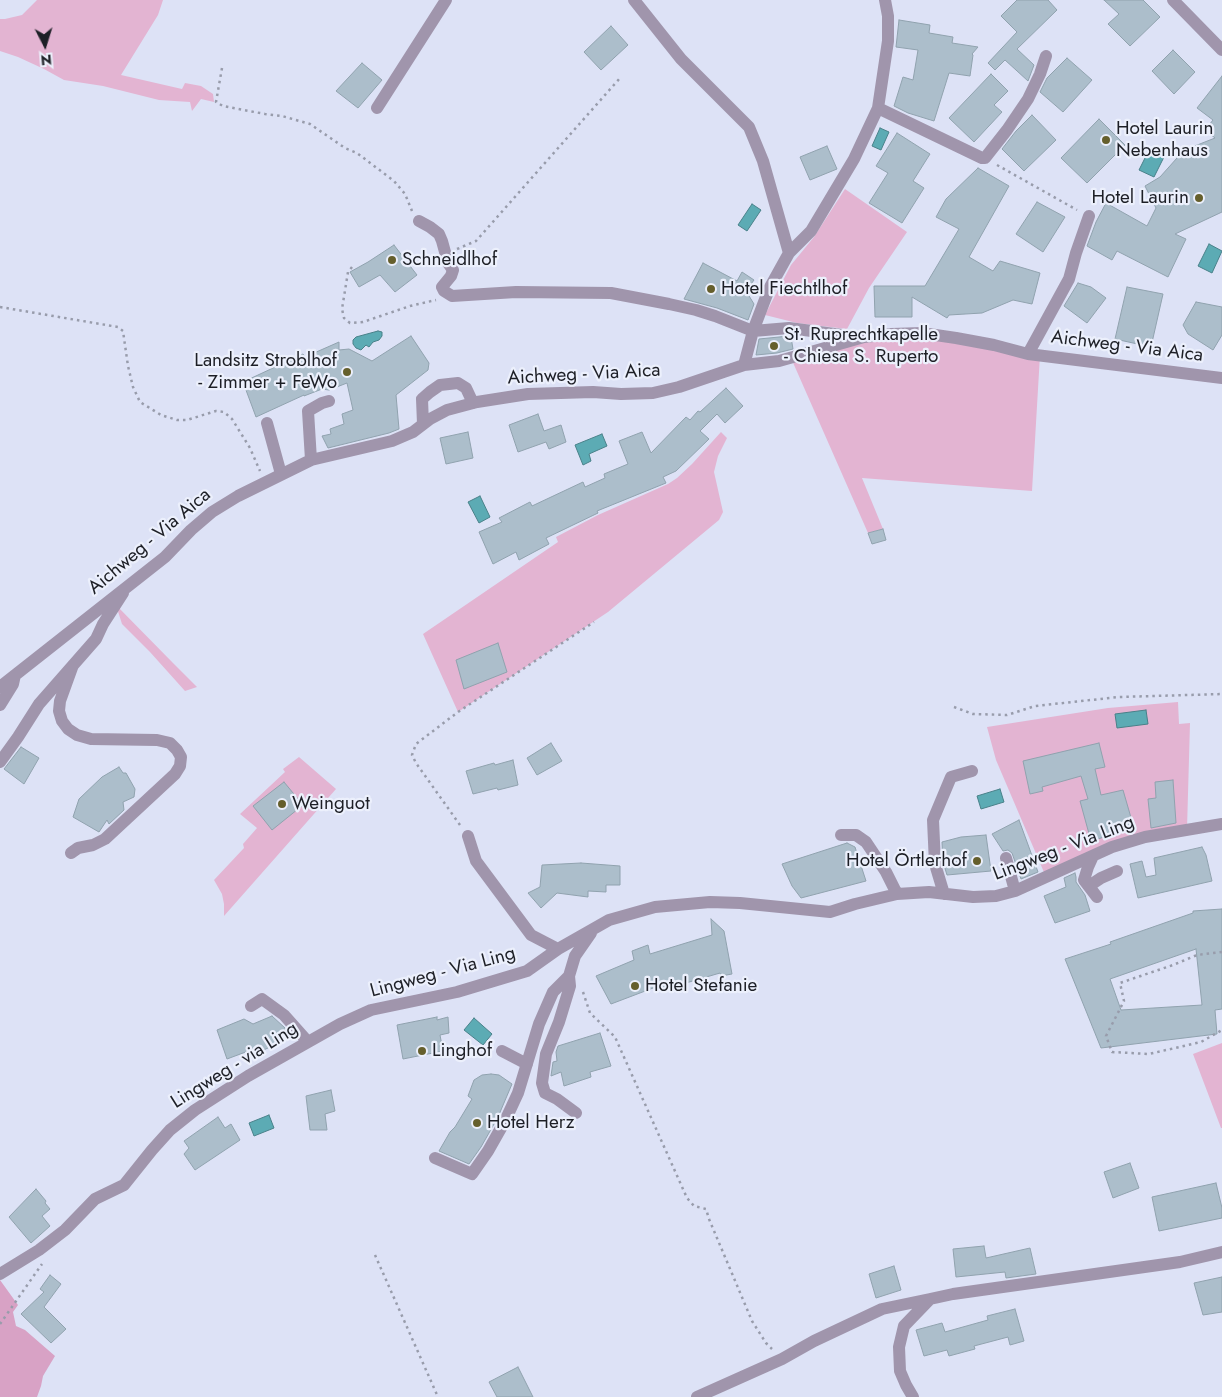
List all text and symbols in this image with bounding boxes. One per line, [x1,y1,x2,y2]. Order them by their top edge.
north arrow [20,20,70,70]
text: N [40,49,53,70]
place label: Hotel Laurin Nebenhaus [1116,118,1213,162]
marker: Hotel Laurin Nebenhaus [1100,134,1112,146]
place label: Hotel Laurin [1092,187,1189,209]
marker: Hotel Laurin [1193,192,1205,204]
place label: Schneidlhof [402,249,497,271]
marker: Schneidlhof [386,254,398,266]
place label: Hotel Fiechtlhof [721,278,847,300]
marker: Hotel Fiechtlhof [705,283,717,295]
place label: St. Ruprechtkapelle - Chiesa S. Ruperto [784,324,938,368]
street label: Aichweg - Via Aica [1050,326,1204,368]
marker: St. Ruprechtkapelle - Chiesa S. Ruperto [768,340,780,352]
place label: Landsitz Stroblhof - Zimmer + FeWo [194,350,337,394]
street label: Aichweg - Via Aica [507,360,661,390]
marker: Landsitz Stroblhof - Zimmer + FeWo [341,366,353,378]
street label: Aichweg - Via Aica [84,484,216,600]
place label: Weinguot [292,793,370,815]
marker: Weinguot [276,798,288,810]
street label: Lingweg - Via Ling [990,812,1138,886]
place label: Hotel Örtlerhof [846,850,967,872]
marker: Hotel Örtlerhof [971,855,983,867]
street label: Lingweg - Via Ling [368,943,518,1003]
place label: Hotel Stefanie [645,975,757,997]
marker: Hotel Stefanie [629,980,641,992]
street label: Lingweg - via Ling [167,1018,303,1114]
place label: Linghof [432,1040,492,1062]
marker: Linghof [416,1045,428,1057]
place label: Hotel Herz [487,1112,575,1134]
marker: Hotel Herz [471,1117,483,1129]

